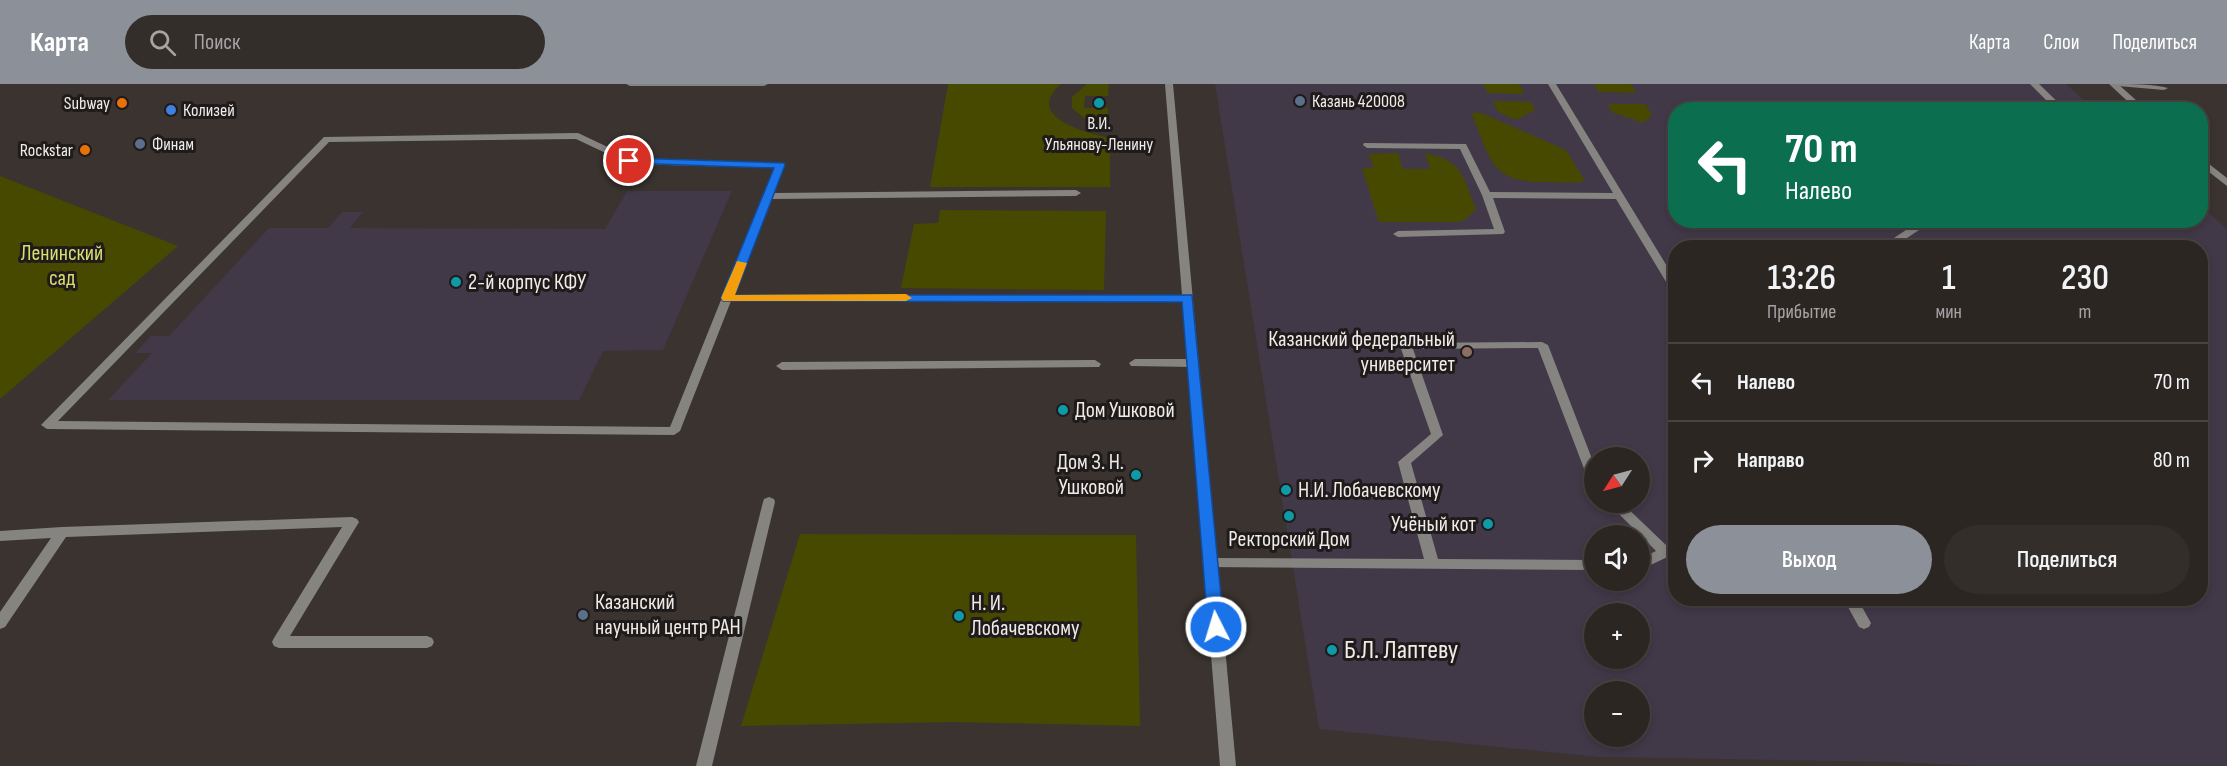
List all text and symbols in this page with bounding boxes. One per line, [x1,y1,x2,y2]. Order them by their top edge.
search box [125,15,545,69]
text: Карта [30,26,89,59]
icon: search [146,26,179,59]
text: Поиск [194,29,240,56]
text: Карта [1969,30,2010,55]
text: Слои [2043,30,2079,55]
text: Поделиться [2112,30,2197,55]
place label: Казань 420008 [1312,91,1405,112]
place label: Subway [64,93,110,114]
marker: Казань 420008 [1293,94,1307,108]
marker: Subway [115,96,129,110]
marker: В.И. Ульянову-Ленину [1092,96,1106,110]
place label: Колизей [183,100,235,121]
marker: Колизей [164,103,178,117]
place label: В.И. Ульянову-Ленину [1045,113,1153,155]
text: 70 m [1785,124,1858,175]
icon: left [1686,126,1764,204]
place label: Финам [152,134,194,155]
pin [603,135,654,186]
marker: Финам [133,137,147,151]
place label: Rockstar [20,140,73,161]
marker: Rockstar [78,143,92,157]
icon: arrive [612,144,645,177]
text: Налево [1785,175,1852,207]
park label: Ленинский сад [21,240,103,292]
text: 13:26 [1767,257,1836,300]
text: 1 [1942,257,1955,300]
text: 230 [2061,257,2109,300]
place label: 2-й корпус КФУ [468,269,587,296]
marker: 2-й корпус КФУ [449,275,463,289]
text: Прибытие [1767,300,1836,324]
text: мин [1936,300,1962,324]
text: m [2079,300,2091,324]
place label: Казанский федеральный университет [1268,326,1456,378]
marker: Казанский федеральный университет [1460,345,1474,359]
icon: left [1686,366,1719,399]
text: Налево [1737,369,1795,396]
text: 70 m [2154,369,2190,396]
place label: Дом Ушковой [1075,397,1175,424]
marker: Дом Ушковой [1056,403,1070,417]
icon: right [1686,444,1719,477]
north arrow [1584,447,1650,513]
map controls [1584,447,1650,747]
text: Направо [1737,447,1804,474]
text: 80 m [2153,447,2190,474]
place label: Дом З. Н. Ушковой [1057,449,1124,501]
marker: Дом З. Н. Ушковой [1129,468,1143,482]
place label: Н.И. Лобачевскому [1298,477,1441,504]
marker: Н.И. Лобачевскому [1279,483,1293,497]
marker: Ректорский Дом [1282,509,1296,523]
place label: Учёный кот [1391,511,1477,538]
marker: Учёный кот [1481,517,1495,531]
button: sound [1584,525,1650,591]
button: Выход [1686,525,1932,594]
button: Поделиться [1944,525,2190,594]
place label: Ректорский Дом [1228,526,1350,553]
place label: Казанский научный центр РАН [595,589,741,641]
place label: Н. И. Лобачевскому [971,590,1080,642]
position arrow [1184,595,1248,659]
button: + [1584,603,1650,669]
marker: Казанский научный центр РАН [576,608,590,622]
marker: Н. И. Лобачевскому [952,609,966,623]
place label: Б.Л. Лаптеву [1344,634,1458,666]
marker: Б.Л. Лаптеву [1325,643,1339,657]
button: − [1584,681,1650,747]

